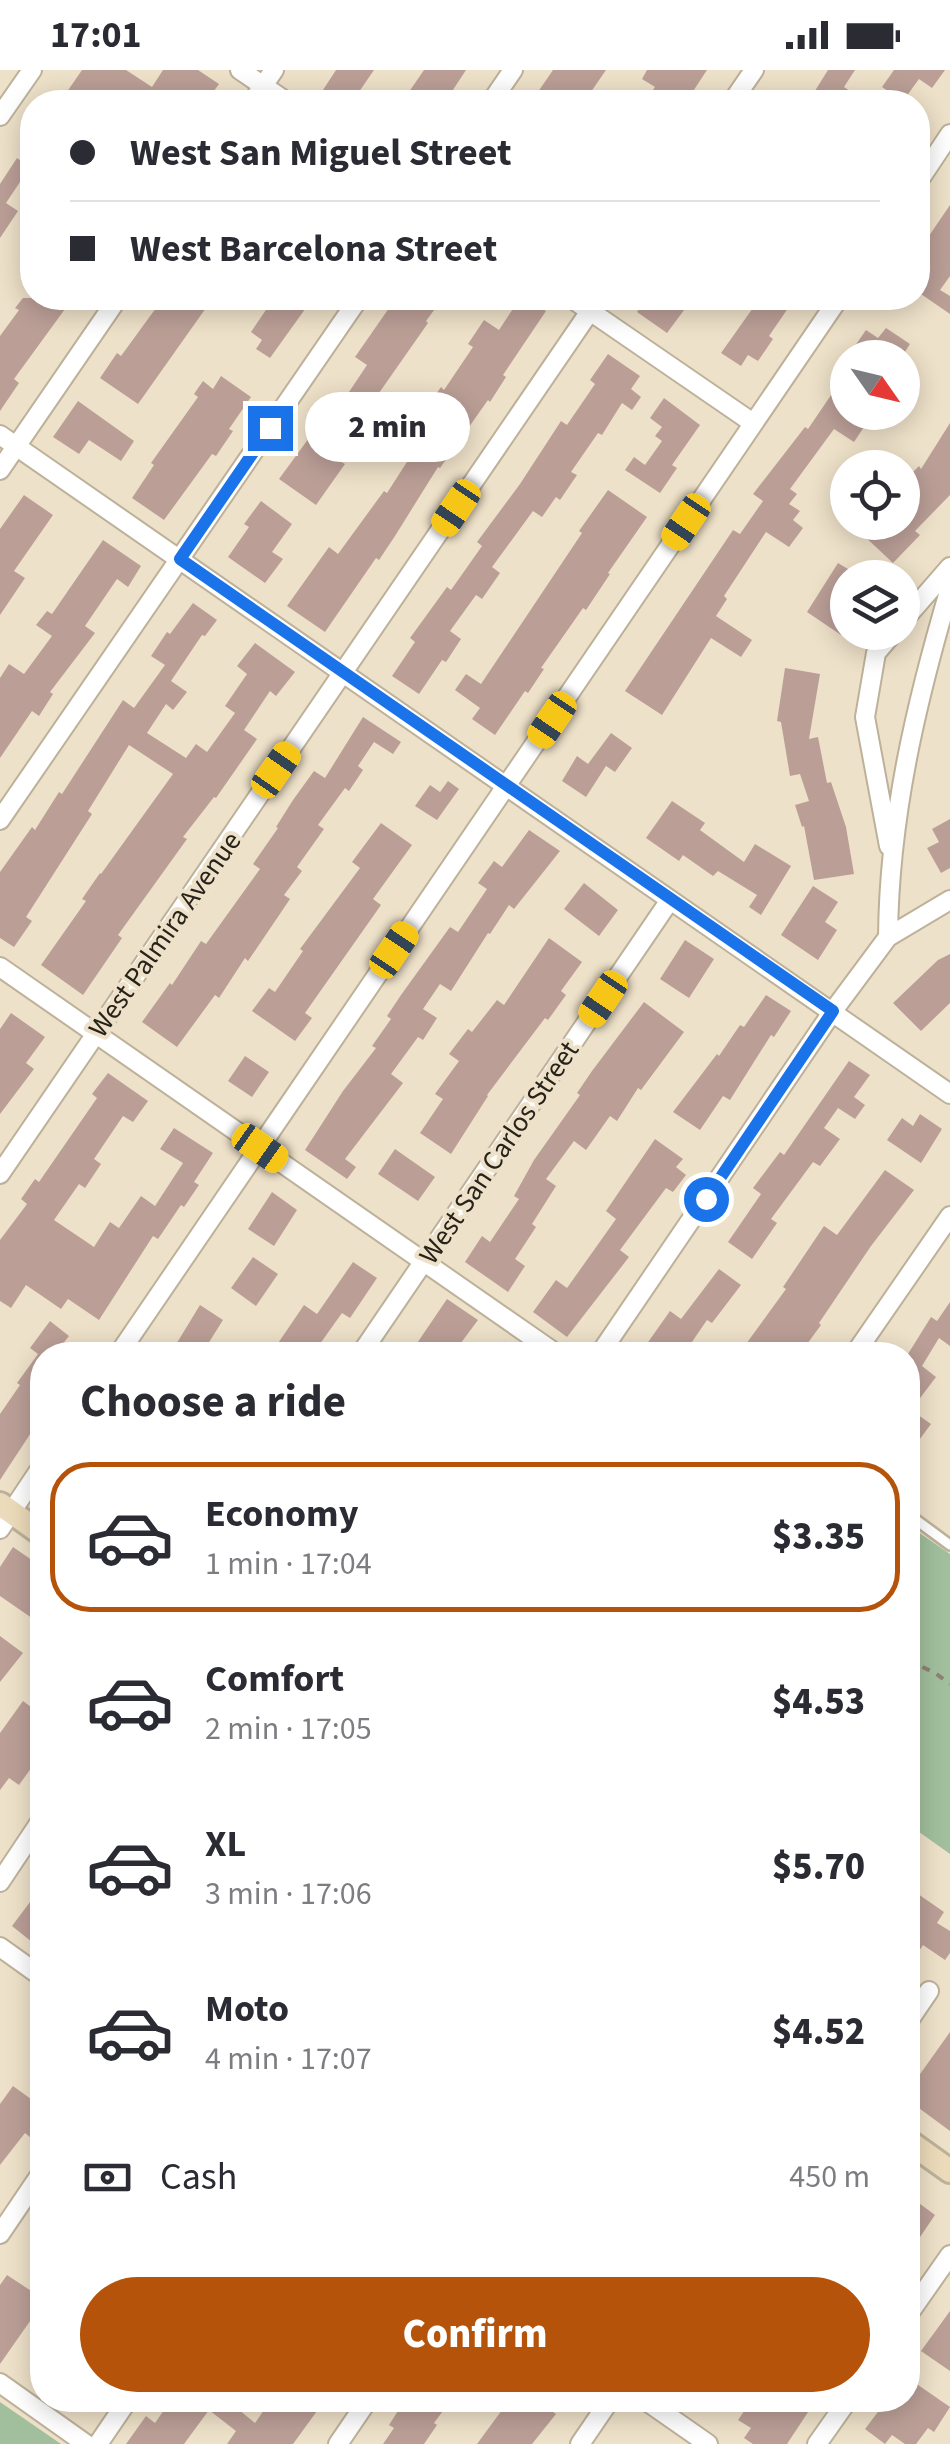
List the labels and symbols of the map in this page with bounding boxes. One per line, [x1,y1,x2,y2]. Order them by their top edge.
north arrow [830,340,920,430]
callout: 2 min [305,393,470,463]
route end [248,406,293,451]
car [427,475,485,541]
car [657,489,715,555]
car [523,687,581,753]
car [247,737,305,803]
street label: West Palmira Avenue [79,823,251,1046]
car [365,917,423,983]
car [574,966,632,1032]
street label: West San Carlos Street [409,1032,589,1272]
car [227,1119,293,1177]
route start [684,1177,729,1222]

